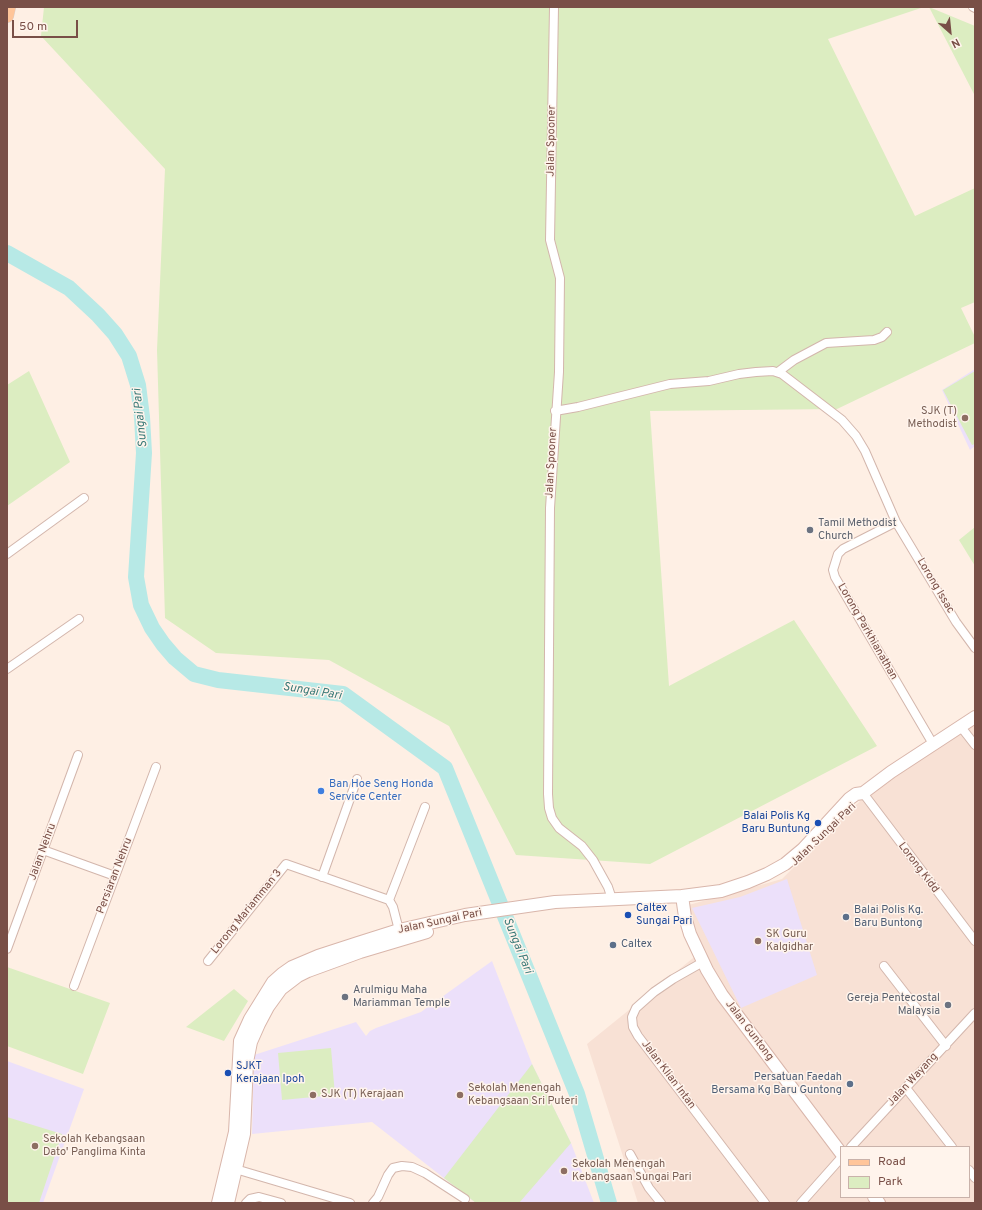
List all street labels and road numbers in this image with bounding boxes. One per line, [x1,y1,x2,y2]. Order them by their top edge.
street label: Jalan Spooner [545,105,559,177]
street label: Jalan Spooner [544,427,560,499]
street label: Lorong Issac [913,556,957,616]
street label: Lorong Parkhianathan [834,581,900,683]
street label: Jalan Sungai Pari [789,800,859,870]
street label: Jalan Nehru [27,822,59,882]
street label: Persiaran Nehru [94,836,136,916]
street label: Lorong Kidd [895,840,941,896]
street label: Lorong Mariamman 3 [209,867,285,957]
street label: Jalan Sungai Pari [397,907,483,937]
street label: Jalan Guntong [722,998,776,1064]
street label: Jalan Klian Intan [638,1038,698,1112]
street label: Jalan Wayang [885,1051,941,1109]

